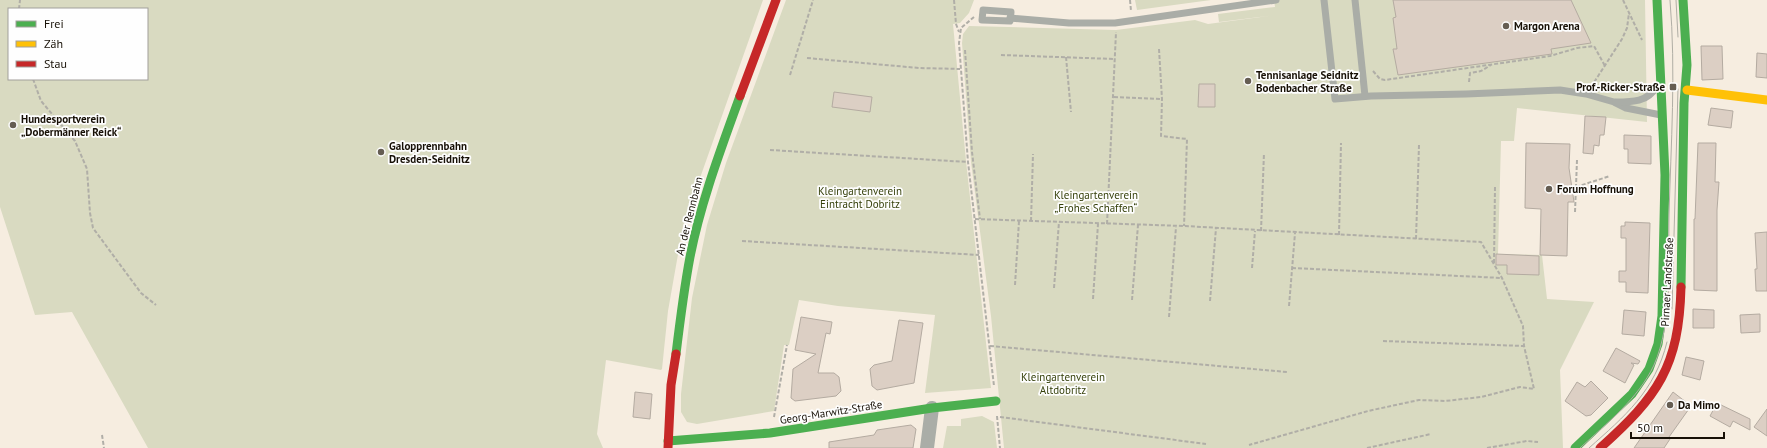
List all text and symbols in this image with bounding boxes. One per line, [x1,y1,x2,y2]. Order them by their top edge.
legend [8,8,148,80]
text: Frei [44,16,64,31]
place label: Margon Arena [1514,19,1580,33]
marker: Margon Arena [1501,21,1511,31]
text: Zäh [44,36,63,51]
text: Stau [44,56,67,71]
place label: Tennisanlage Seidnitz Bodenbacher Straße [1256,68,1359,95]
marker: Tennisanlage Seidnitz Bodenbacher Straße [1243,76,1253,86]
place label: Prof.-Ricker-Straße [1576,80,1665,94]
marker: Prof.-Ricker-Straße [1668,82,1678,92]
place label: Hundesportverein „Dobermänner Reick“ [21,112,121,139]
marker: Hundesportverein „Dobermänner Reick“ [8,120,18,130]
place label: Galopprennbahn Dresden-Seidnitz [389,139,470,166]
marker: Galopprennbahn Dresden-Seidnitz [376,147,386,157]
street label: An der Rennbahn [672,175,706,257]
place label: Forum Hoffnung [1557,182,1634,196]
park label: Kleingartenverein Eintracht Dobritz [818,184,902,211]
marker: Forum Hoffnung [1544,184,1554,194]
park label: Kleingartenverein „Frohes Schaffen“ [1054,188,1138,215]
street label: Pirnaer Landstraße [1658,237,1676,327]
park label: Kleingartenverein Altdobritz [1021,370,1105,397]
street label: Georg-Marwitz-Straße [779,397,884,427]
place label: Da Mimo [1678,398,1720,412]
marker: Da Mimo [1665,400,1675,410]
scale bar [1631,414,1724,440]
text: 50 m [1637,420,1663,435]

